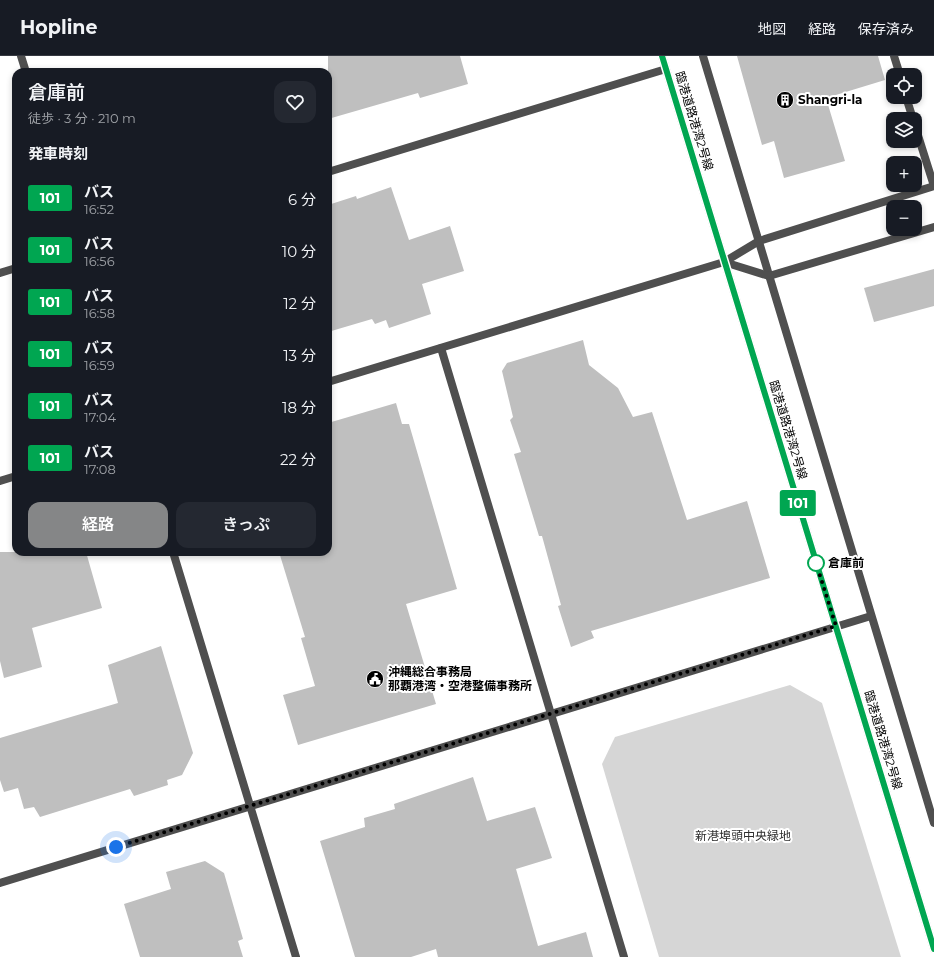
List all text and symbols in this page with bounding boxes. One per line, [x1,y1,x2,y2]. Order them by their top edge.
text: Hopline [20,16,98,39]
text: 地図 [758,20,786,38]
text: 経路 [808,20,836,38]
text: 保存済み [858,20,914,38]
map controls [886,68,922,236]
button: locate [886,68,922,104]
street label: 臨港道路港湾2号線 [672,69,717,172]
text: 倉庫前 [28,81,85,104]
button: heart [274,81,316,123]
building icon: Shangri-la [775,90,795,110]
place label: Shangri-la [798,92,862,107]
text: 徒歩 · 3 分 · 210 m [28,110,136,126]
button: layers [886,112,922,148]
text: 発車時刻 [28,144,88,163]
button: + [886,156,922,192]
text: バス [84,182,114,201]
text: 101 [40,189,60,207]
text: 6 分 [288,190,316,209]
button: − [886,200,922,236]
text: 16:52 [84,201,114,217]
text: バス [84,234,114,253]
text: 101 [40,241,60,259]
text: 10 分 [282,242,316,261]
text: 16:56 [84,253,115,269]
text: バス [84,286,114,305]
text: 101 [40,293,60,311]
text: 12 分 [283,294,316,313]
text: 16:58 [84,305,115,321]
text: バス [84,338,114,357]
text: 101 [40,345,60,363]
text: 13 分 [283,346,316,365]
text: 16:59 [84,357,115,373]
street label: 臨港道路港湾2号線 [766,378,811,481]
text: バス [84,390,114,409]
text: 101 [40,397,60,415]
text: 18 分 [282,398,316,417]
text: 17:04 [84,409,116,425]
text: バス [84,442,114,461]
text: 101 [40,449,60,467]
text: 22 分 [280,450,316,469]
text: 17:08 [84,461,116,477]
line badge: 101 [775,490,821,516]
text: 101 [788,494,808,512]
button: 経路 [28,502,168,548]
button: きっぷ [176,502,316,548]
marker: 倉庫前 [807,554,825,572]
place label: 倉庫前 [828,555,864,570]
place label: 沖縄総合事務局 那覇港湾・空港整備事務所 [388,664,532,693]
public building icon: 沖縄総合事務局 那覇港湾・空港整備事務所 [365,669,385,689]
street label: 臨港道路港湾2号線 [861,688,906,791]
park label: 新港埠頭中央緑地 [695,828,791,843]
your location [106,837,126,857]

